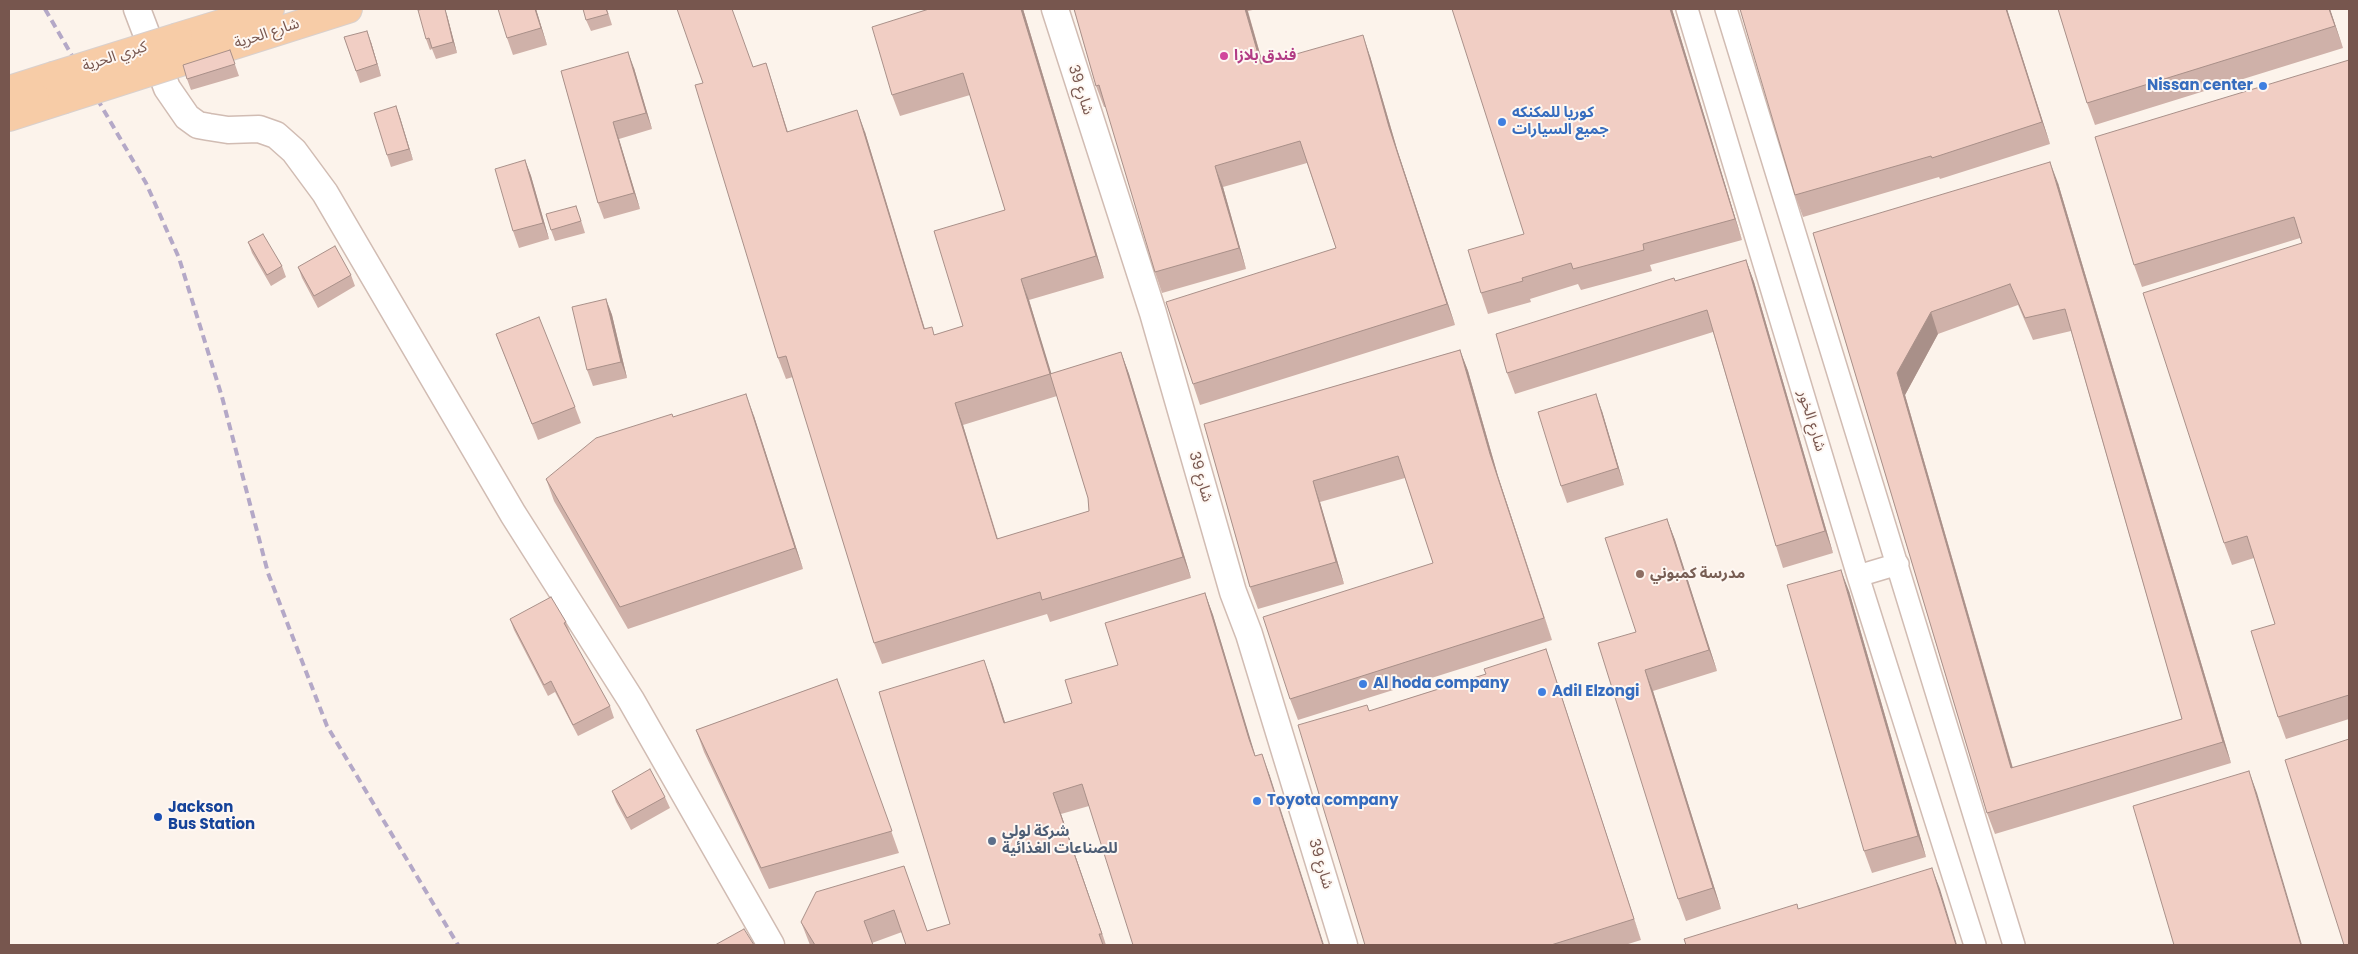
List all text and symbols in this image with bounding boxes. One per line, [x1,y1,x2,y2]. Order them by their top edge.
street label: شارع الحرية [232,15,302,53]
street label: كبري الحرية [80,38,150,76]
place label: فندق بلازا [1234,47,1296,65]
marker: فندق بلازا [1218,50,1230,62]
street label: شارع 39 [1063,63,1097,117]
place label: Nissan center [2147,77,2253,95]
marker: Nissan center [2257,80,2269,92]
place label: كوريا للمكنكه جميع السيارات [1512,104,1609,139]
marker: كوريا للمكنكه جميع السيارات [1496,116,1508,128]
street label: شارع الخور [1793,388,1829,454]
street label: شارع 39 [1184,450,1216,504]
place label: مدرسة كمبوني [1650,565,1745,583]
marker: مدرسة كمبوني [1634,568,1646,580]
place label: Al hoda company [1373,675,1509,693]
marker: Al hoda company [1357,678,1369,690]
place label: Adil Elzongi [1552,683,1640,701]
marker: Adil Elzongi [1536,686,1548,698]
place label: Toyota company [1267,792,1398,810]
marker: Toyota company [1251,795,1263,807]
place label: Jackson Bus Station [168,799,255,834]
marker: Jackson Bus Station [152,811,164,823]
place label: شركة لولي للصناعات الغذائية [1002,823,1118,858]
marker: شركة لولي للصناعات الغذائية [986,835,998,847]
street label: شارع 39 [1304,837,1336,891]

